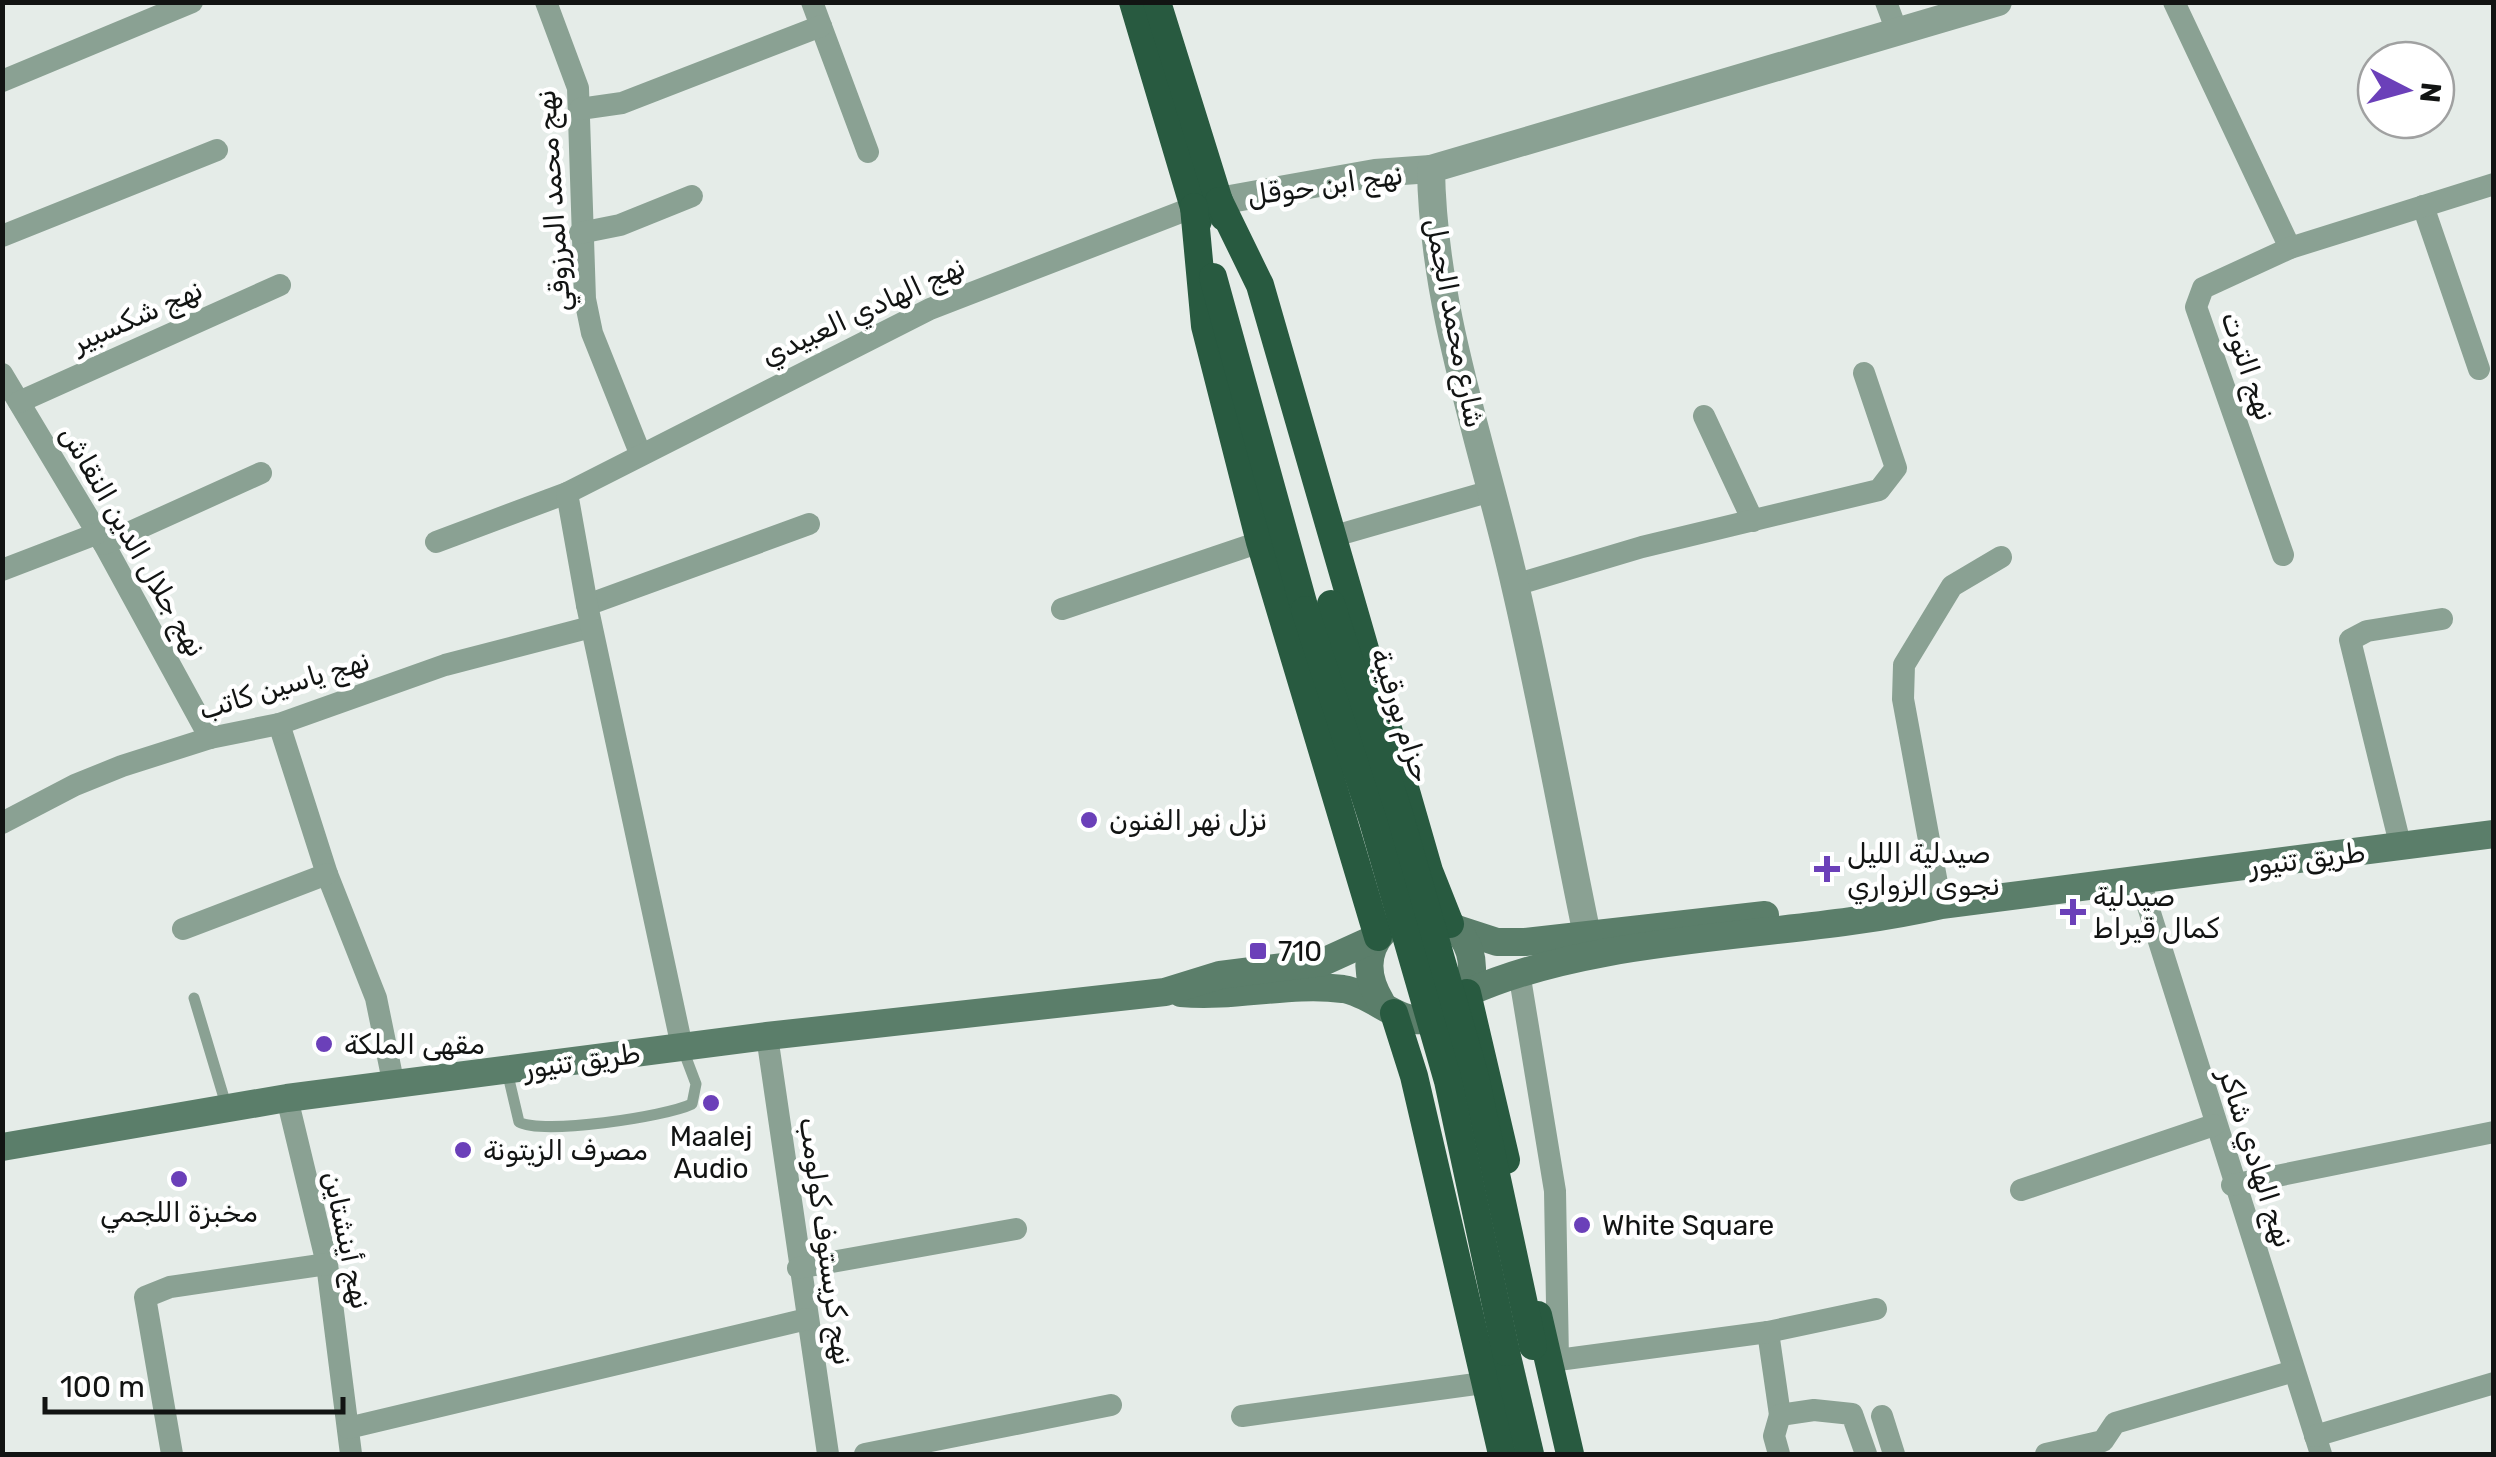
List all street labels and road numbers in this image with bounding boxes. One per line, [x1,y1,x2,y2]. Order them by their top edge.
street label: نهج محمد المرزوقي [529,88,582,313]
street label: نهج ابن حوقل [1245,158,1405,215]
street label: شارع محمد الجمل [1416,215,1492,431]
street label: نهج الهادي العبيدي [756,249,971,375]
street label: نهج شكسبير [65,273,209,363]
street label: نهج التوت [2211,307,2282,426]
street label: نهج جلال الدين النقاش [51,419,213,664]
street label: نهج ياسين كاتب [195,643,374,730]
street label: حزام بورقيبة [1362,644,1438,787]
street label: طريق تنيور [2245,835,2367,883]
street label: طريق تنيور [520,1037,642,1086]
street label: نهج الهادي شاكر [2208,1063,2300,1252]
street label: نهج كريستوف كولومب [789,1115,860,1368]
street label: نهج أينشتاين [313,1168,378,1313]

